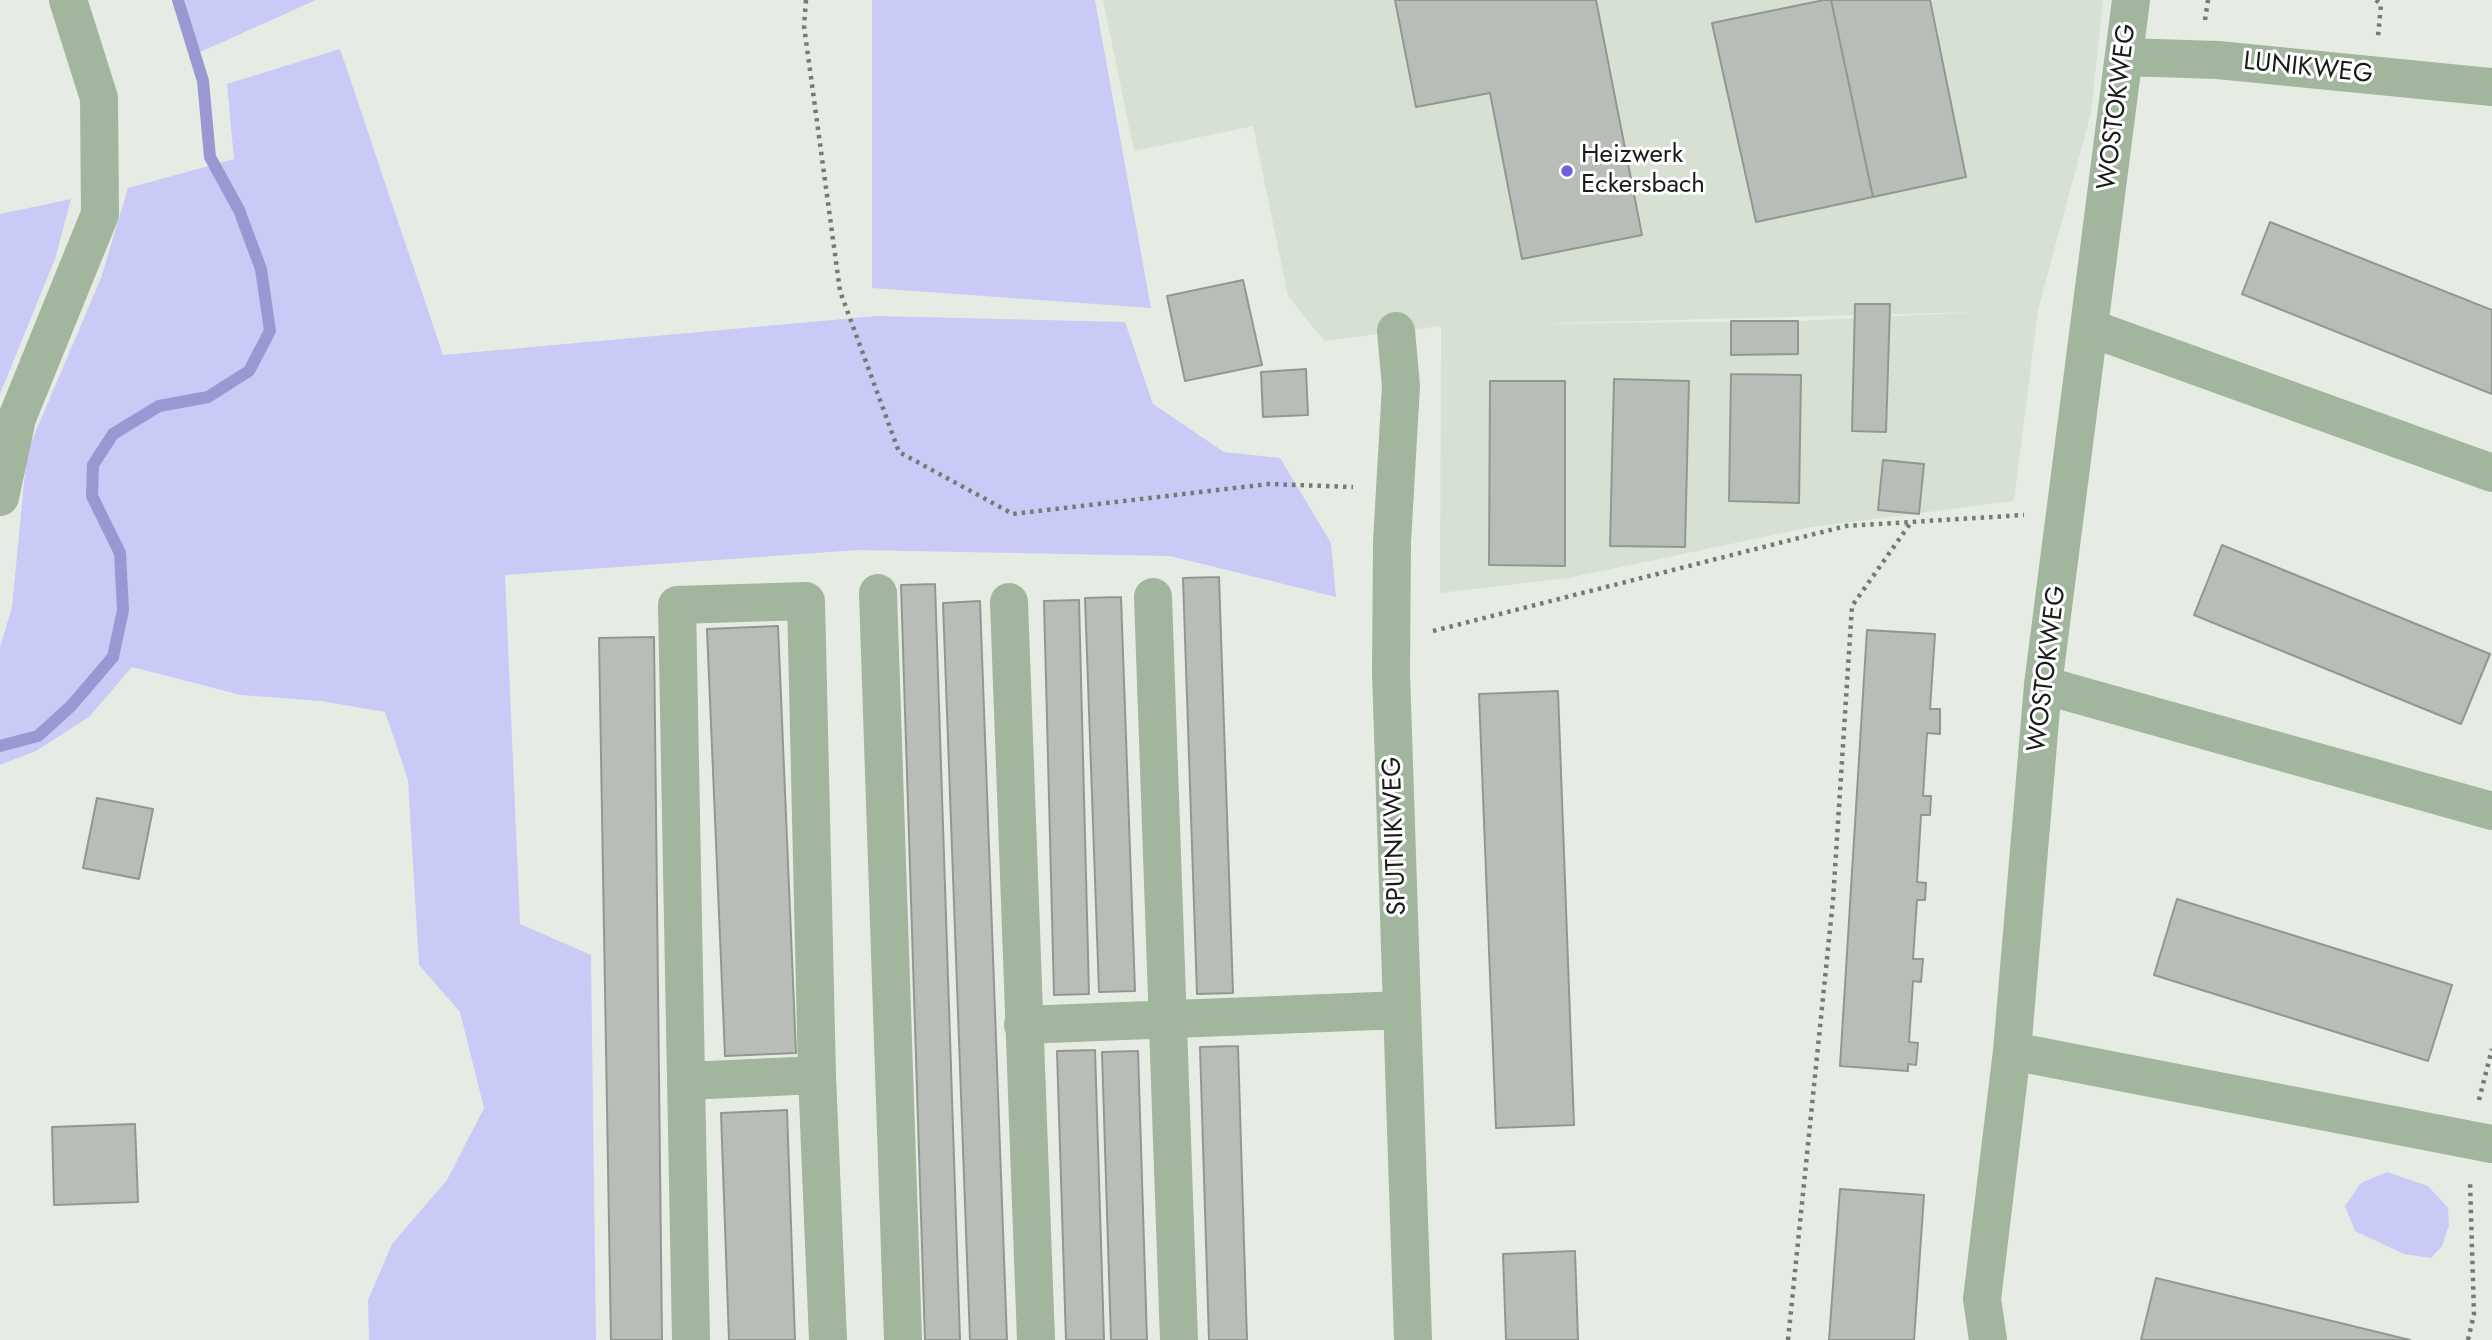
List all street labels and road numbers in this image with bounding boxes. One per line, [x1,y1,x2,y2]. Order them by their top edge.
street label: WOSTOKWEG [2092,22,2144,192]
street label: LUNIKWEG [2242,47,2374,91]
street label: WOSTOKWEG [2022,584,2074,754]
street label: SPUTNIKWEG [1378,756,1414,916]

